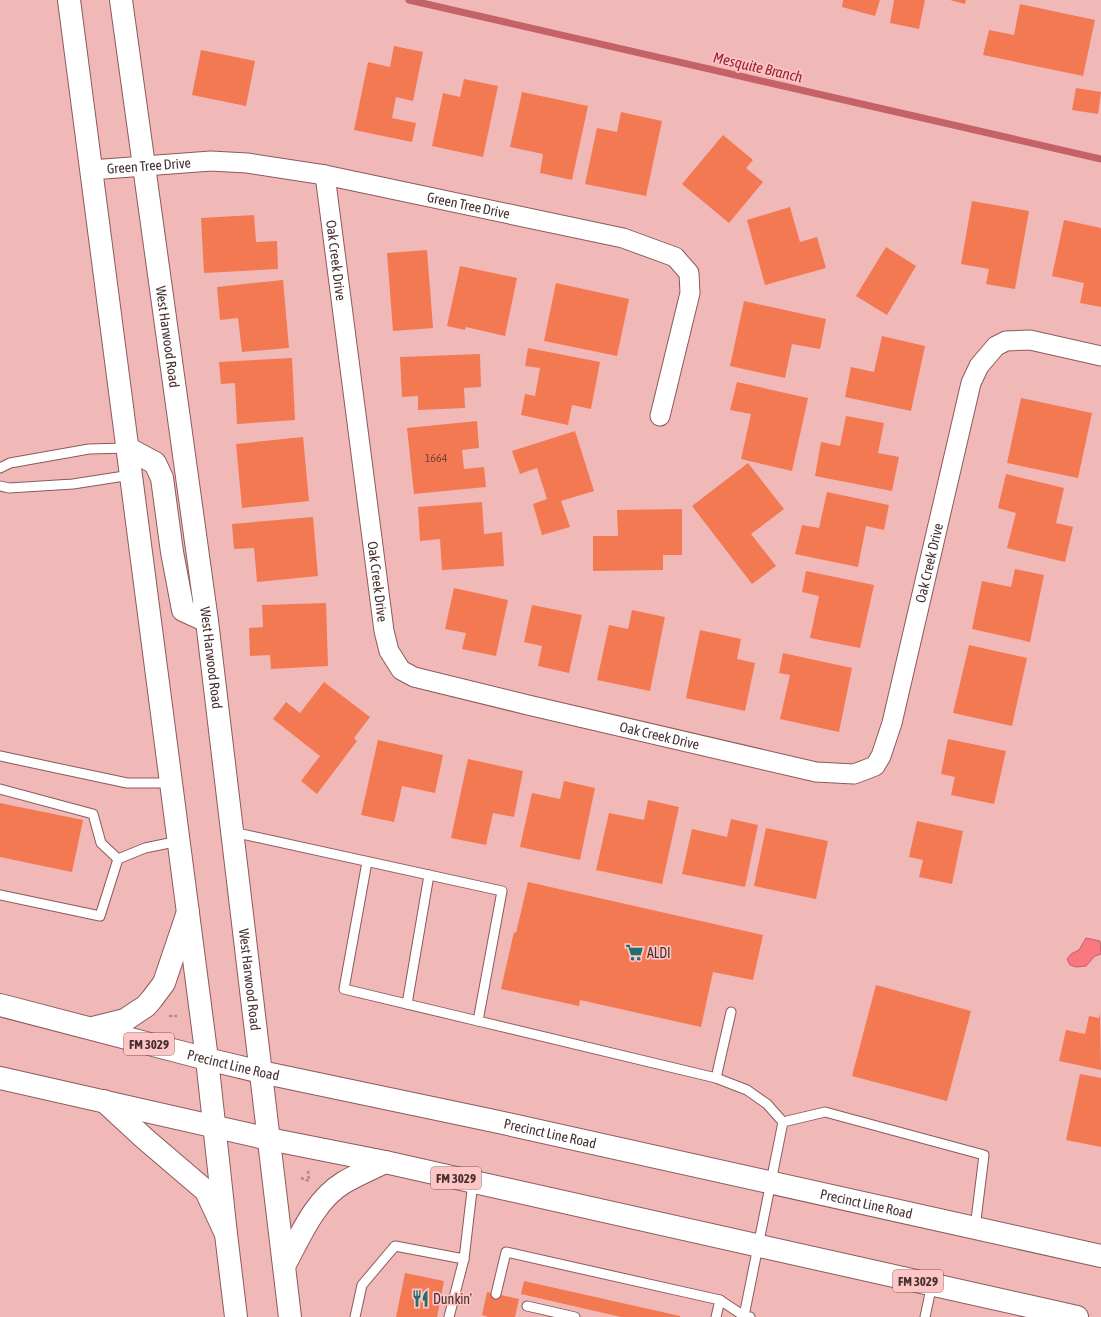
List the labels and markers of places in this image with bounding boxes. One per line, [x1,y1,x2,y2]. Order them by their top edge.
supermarket icon: ALDI [624,943,644,963]
place label: ALDI [647,945,671,961]
restaurant icon: Dunkin' [410,1289,430,1309]
place label: Dunkin' [433,1291,472,1307]

